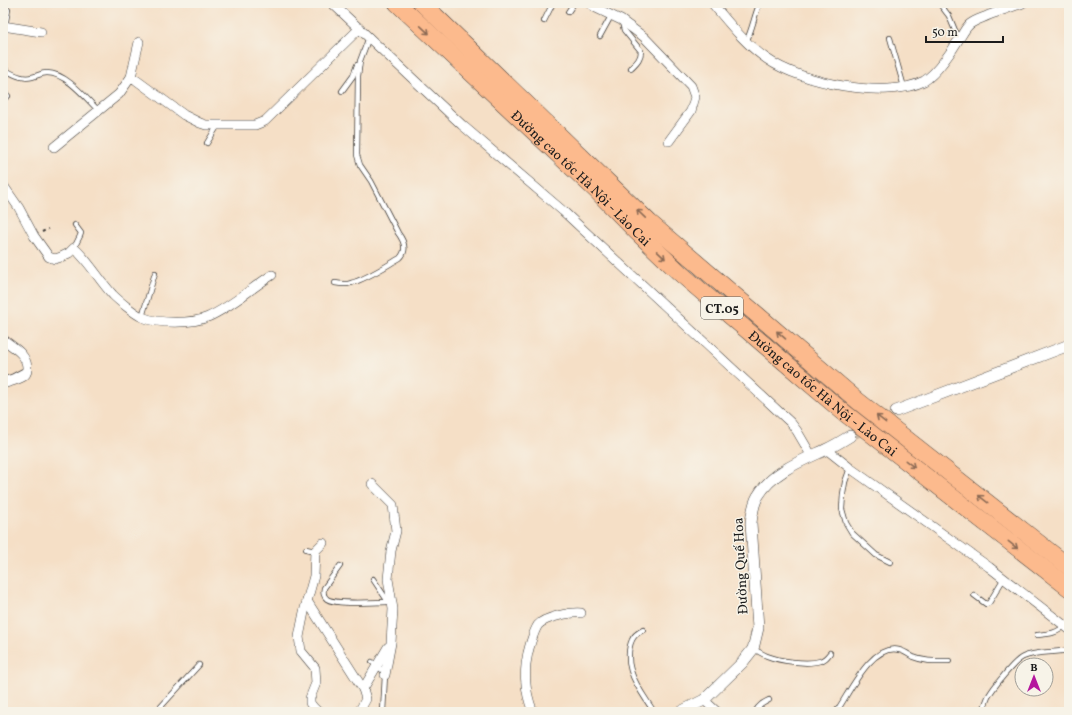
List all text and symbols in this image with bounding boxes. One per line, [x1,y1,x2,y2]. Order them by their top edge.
scale bar [926,18,1003,44]
one-way arrow [420,25,430,34]
text: 50 m [932,25,958,41]
street label: Đường cao tốc Hà Nội - Lào Cai [506,107,654,251]
one-way arrow [636,209,646,219]
one-way arrow [656,250,666,260]
road number: CT.05 [701,297,743,319]
street label: Đường cao tốc Hà Nội - Lào Cai [743,327,901,462]
one-way arrow [776,331,787,340]
one-way arrow [876,415,887,423]
one-way arrow [905,460,916,469]
one-way arrow [978,495,989,504]
street label: Đường Quế Hoa [729,517,754,615]
one-way arrow [1007,540,1018,549]
north arrow [1014,657,1054,697]
text: B [1030,661,1038,676]

